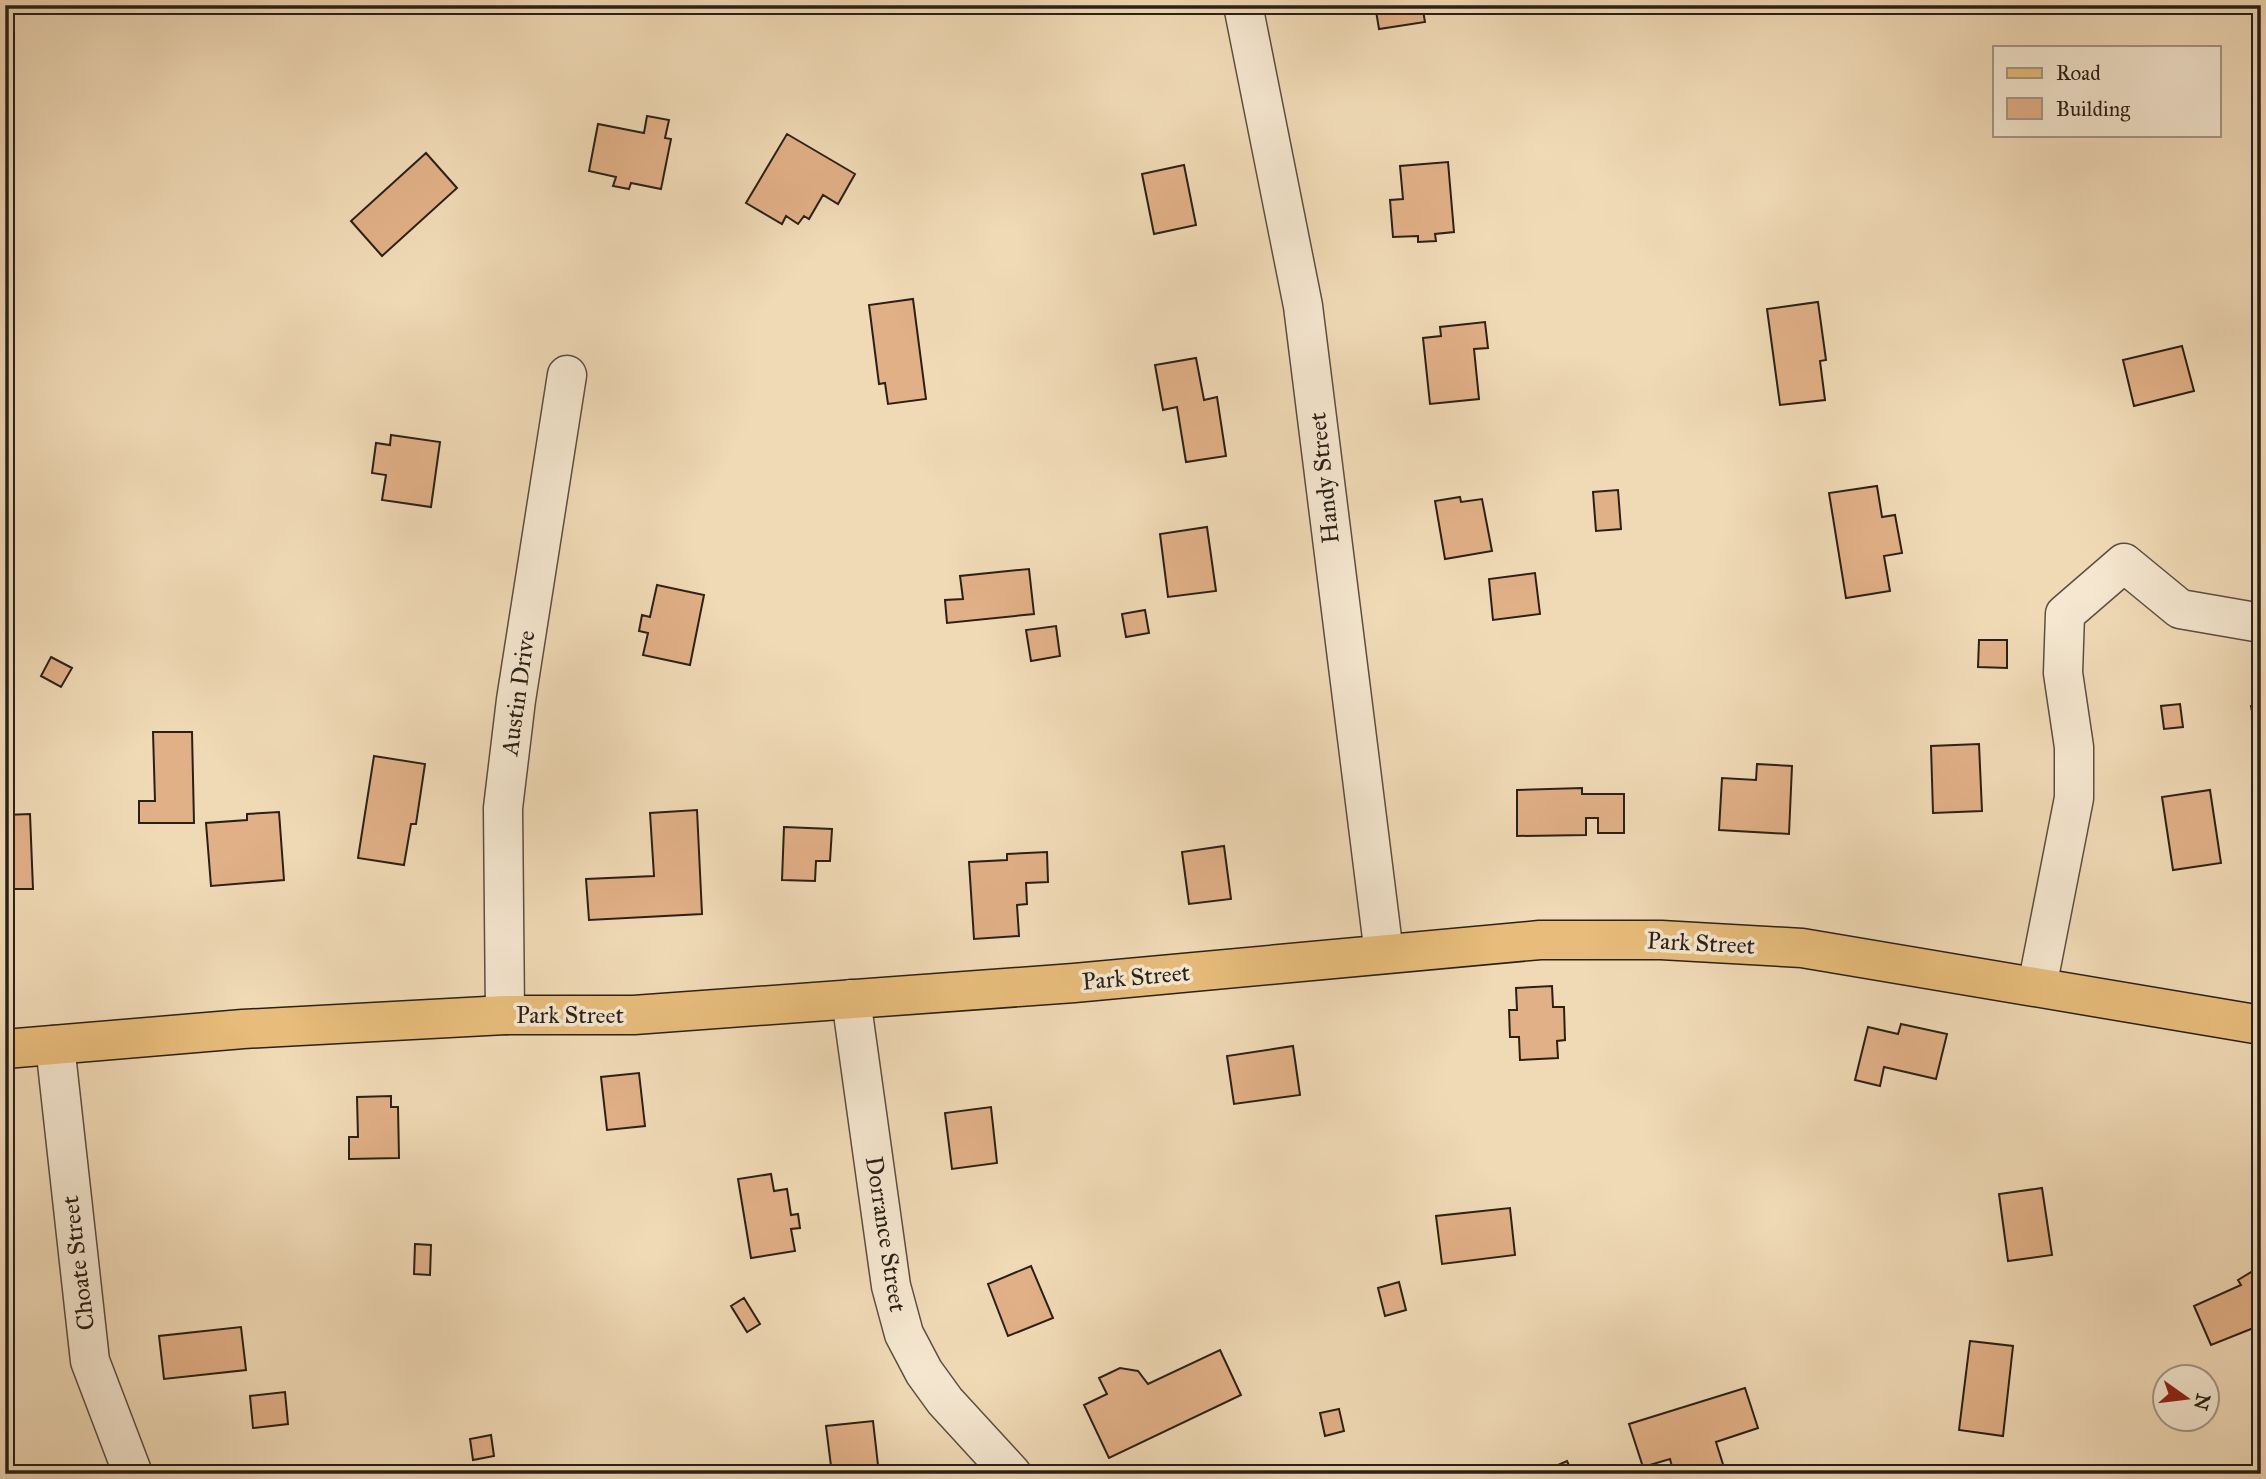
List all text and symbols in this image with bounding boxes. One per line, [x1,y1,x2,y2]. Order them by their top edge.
legend [1993,46,2220,136]
text: Road [2056,60,2101,86]
text: Building [2056,96,2130,122]
street label: Handy Street [1302,410,1346,545]
street label: Austin Drive [494,628,542,759]
street label: Park Street [1646,925,1756,961]
street label: Park Street [1081,957,1192,997]
street label: Park Street [516,1000,625,1030]
street label: Dorrance Street [859,1154,913,1314]
street label: Choate Street [55,1194,101,1332]
north arrow [2150,1364,2220,1434]
text: N [2189,1391,2215,1413]

